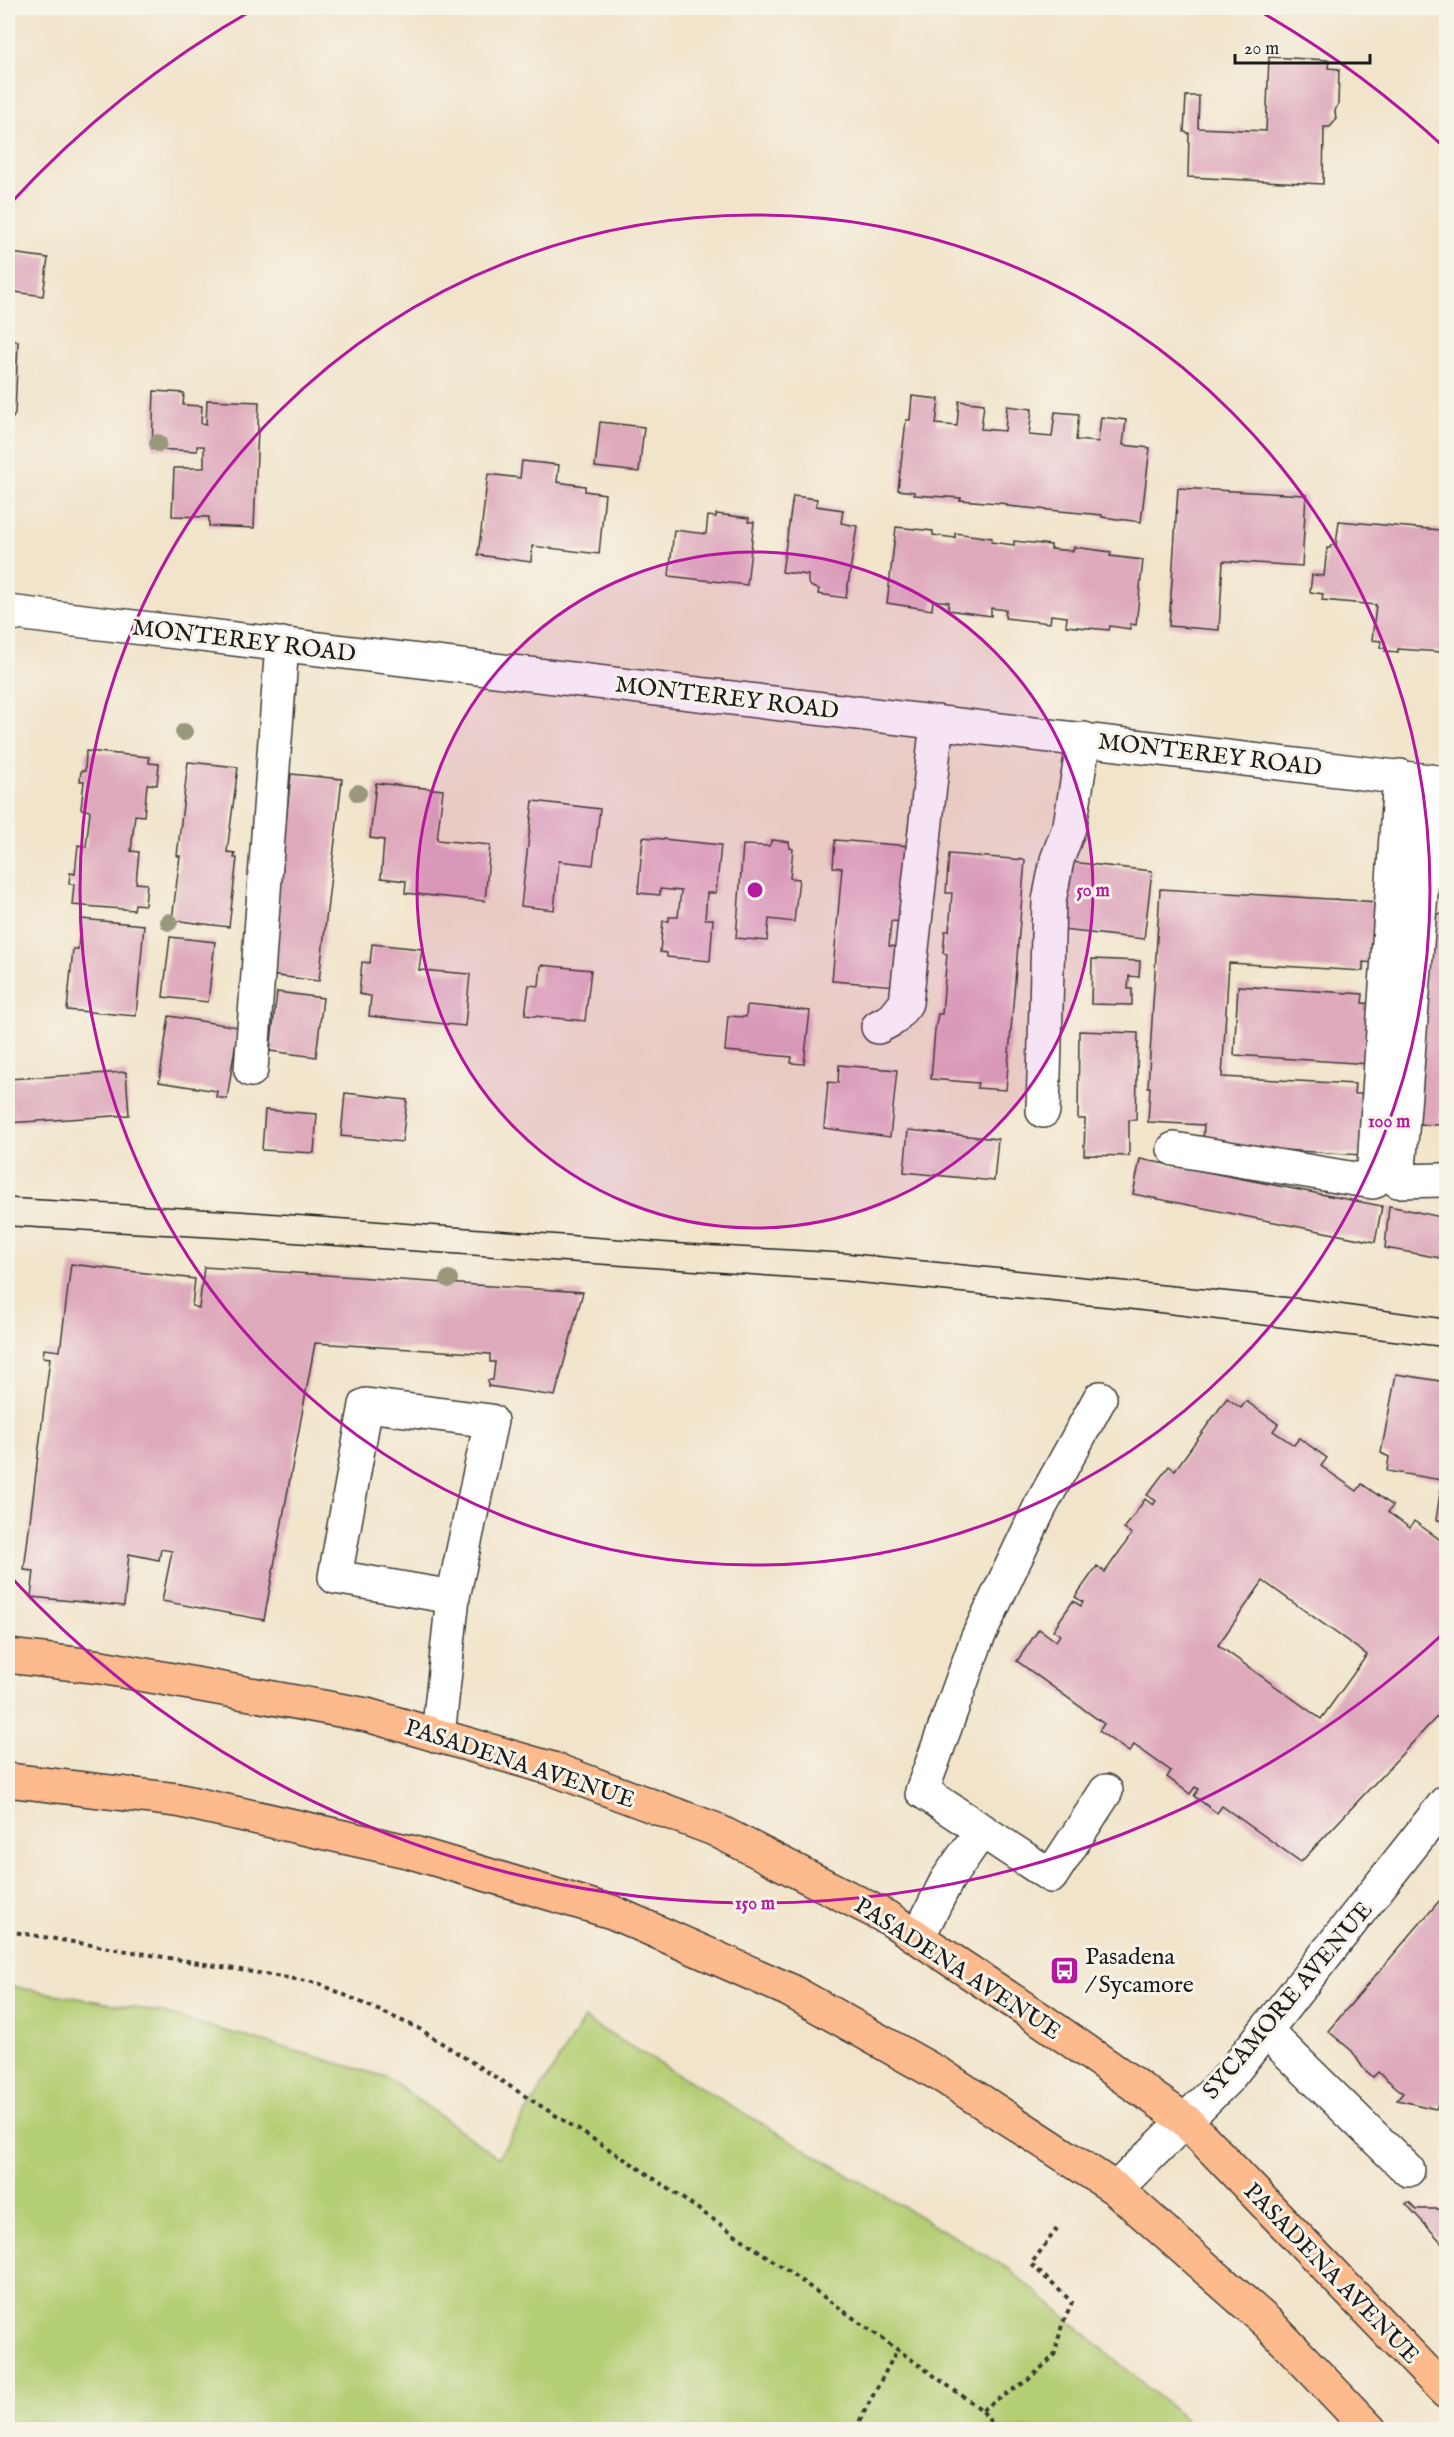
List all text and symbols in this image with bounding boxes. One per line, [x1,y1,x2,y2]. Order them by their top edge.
scale bar [1235,27,1370,65]
text: 20 m [1244,38,1279,61]
street label: MONTEREY ROAD [130,612,358,671]
street label: MONTEREY ROAD [613,669,841,728]
street label: MONTEREY ROAD [1096,726,1324,785]
centre of rings [745,880,765,900]
text: 50 m [1076,880,1110,903]
text: 100 m [1368,1111,1410,1134]
street label: PASADENA AVENUE [400,1713,639,1816]
street label: PASADENA AVENUE [848,1891,1066,2048]
text: 150 m [735,1893,775,1916]
street label: SYCAMORE AVENUE [1196,1896,1380,2106]
place label: Pasadena / Sycamore [1085,1942,1194,2001]
bus stop icon: Pasadena / Sycamore [1048,1954,1080,1986]
street label: PASADENA AVENUE [1236,2177,1426,2371]

